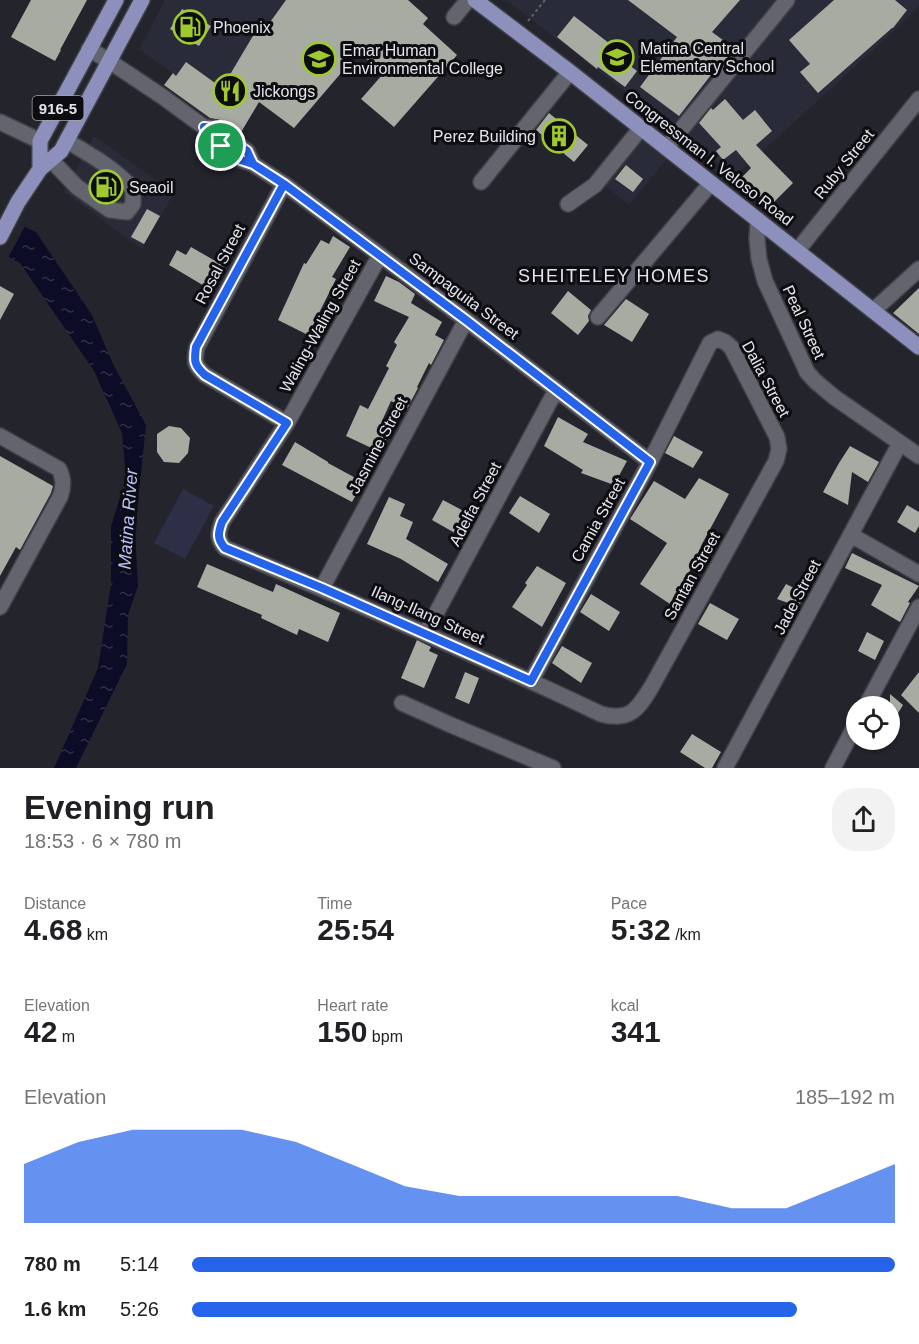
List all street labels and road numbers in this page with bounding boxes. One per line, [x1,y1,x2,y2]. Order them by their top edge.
street label: Congressman I. Veloso Road [622,87,796,229]
road number: 916-5 [32,96,84,120]
street label: Ruby Street [811,125,878,202]
street label: Rosal Street [192,221,248,307]
street label: Sampaguita Street [406,249,522,343]
street label: Waling-Waling Street [276,256,364,395]
street label: Peal Street [780,283,829,362]
street label: Dalia Street [739,338,793,420]
street label: Jasmine Street [345,393,411,496]
street label: Adelfa Street [446,459,504,549]
street label: Camia Street [568,475,628,565]
street label: Santan Street [661,529,723,623]
street label: Jade Street [770,556,824,637]
street label: Ilang-Ilang Street [369,582,488,648]

